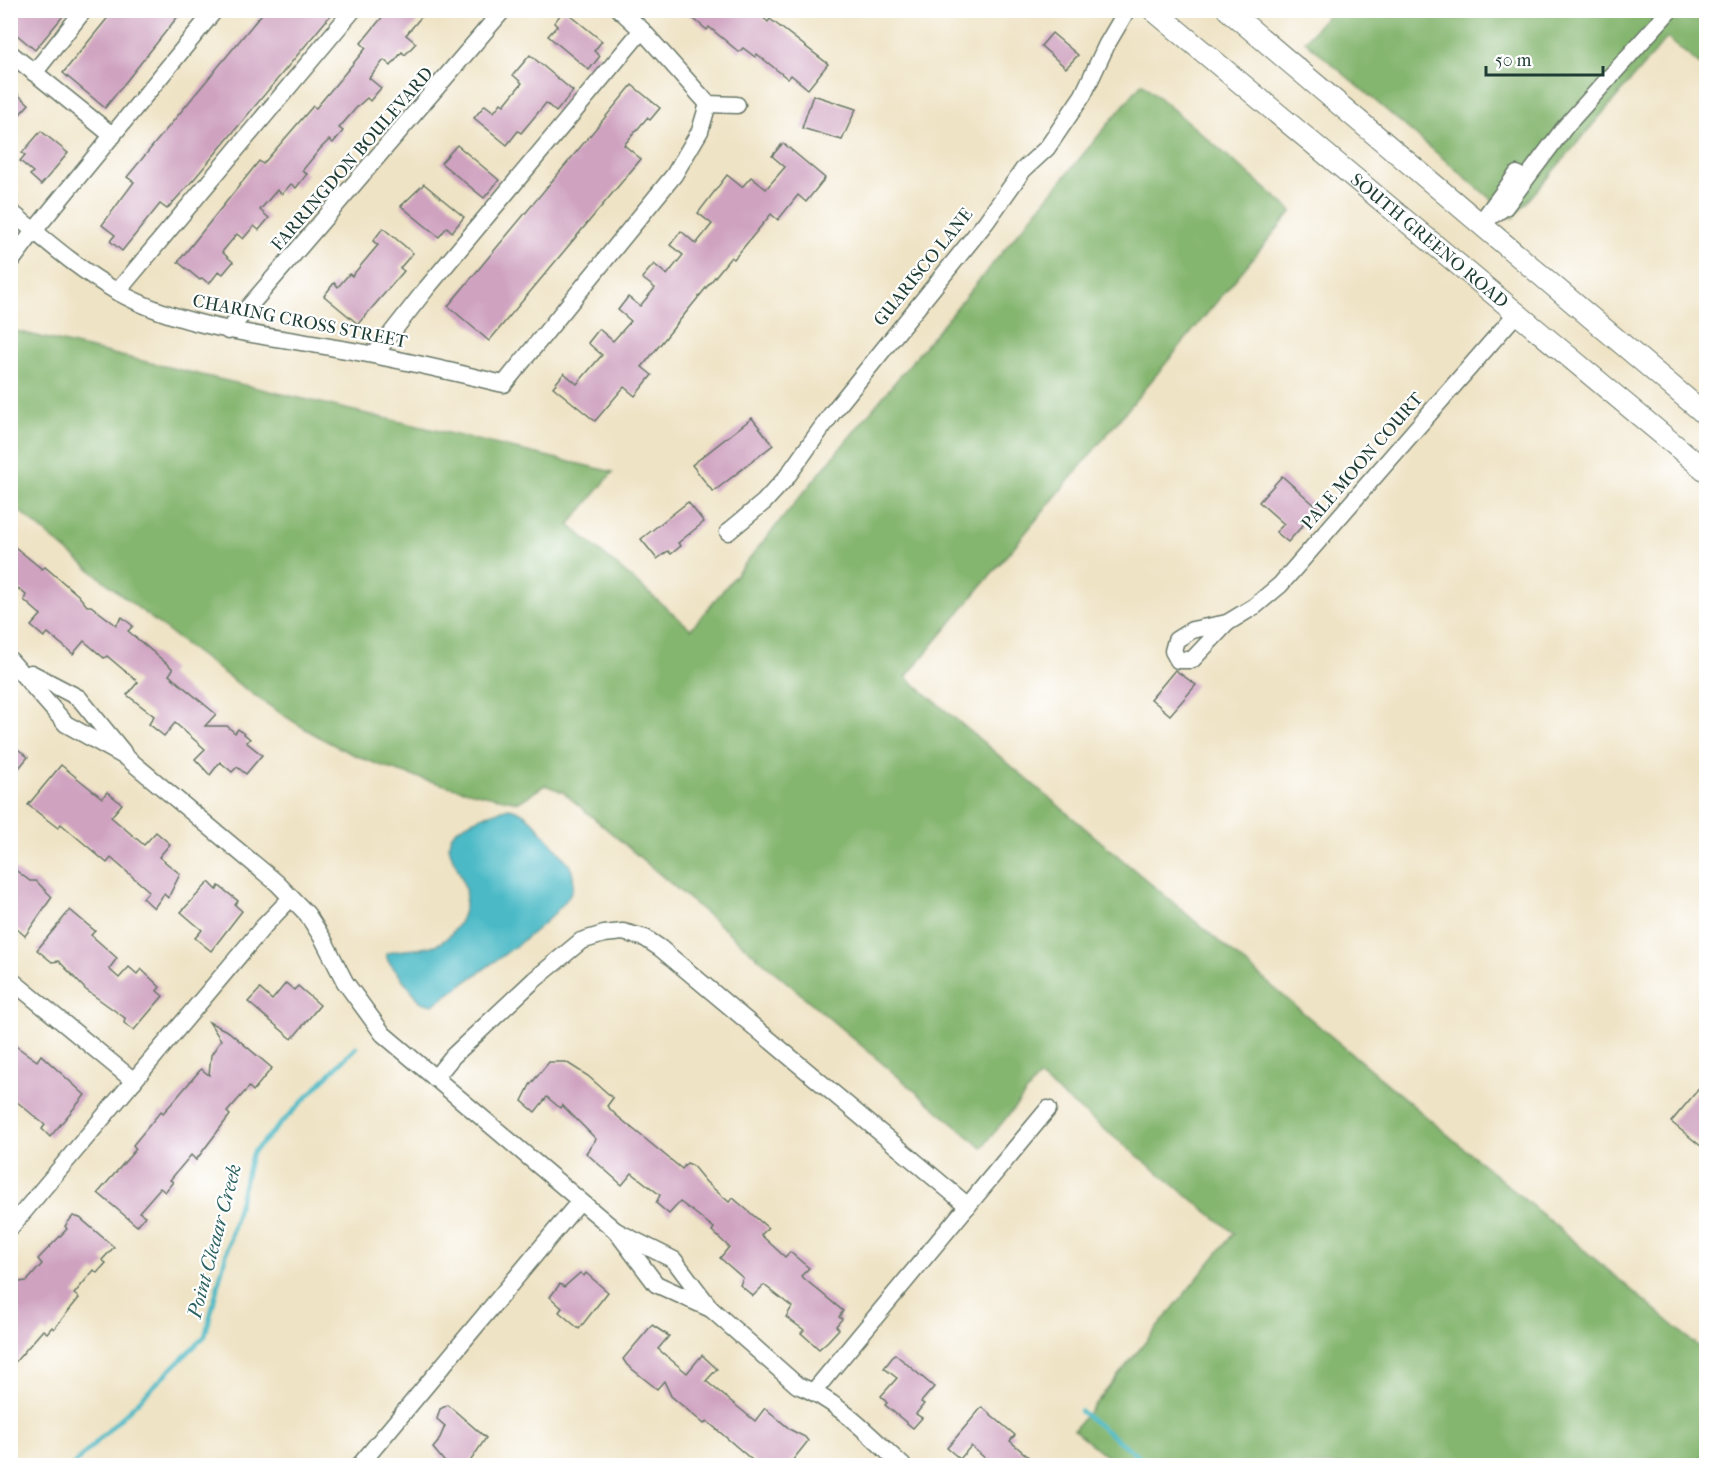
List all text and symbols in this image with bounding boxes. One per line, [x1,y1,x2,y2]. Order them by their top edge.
scale bar [1486,39,1603,77]
text: 50 m [1495,50,1532,71]
street label: FARRINGDON BOULEVARD [267,63,438,255]
street label: SOUTH GREENO ROAD [1346,169,1512,313]
street label: GUARISCO LANE [869,204,977,330]
street label: CHARING CROSS STREET [191,290,410,353]
street label: PALE MOON COURT [1297,388,1428,534]
water label: Point Cleaar Creek [183,1162,246,1322]

